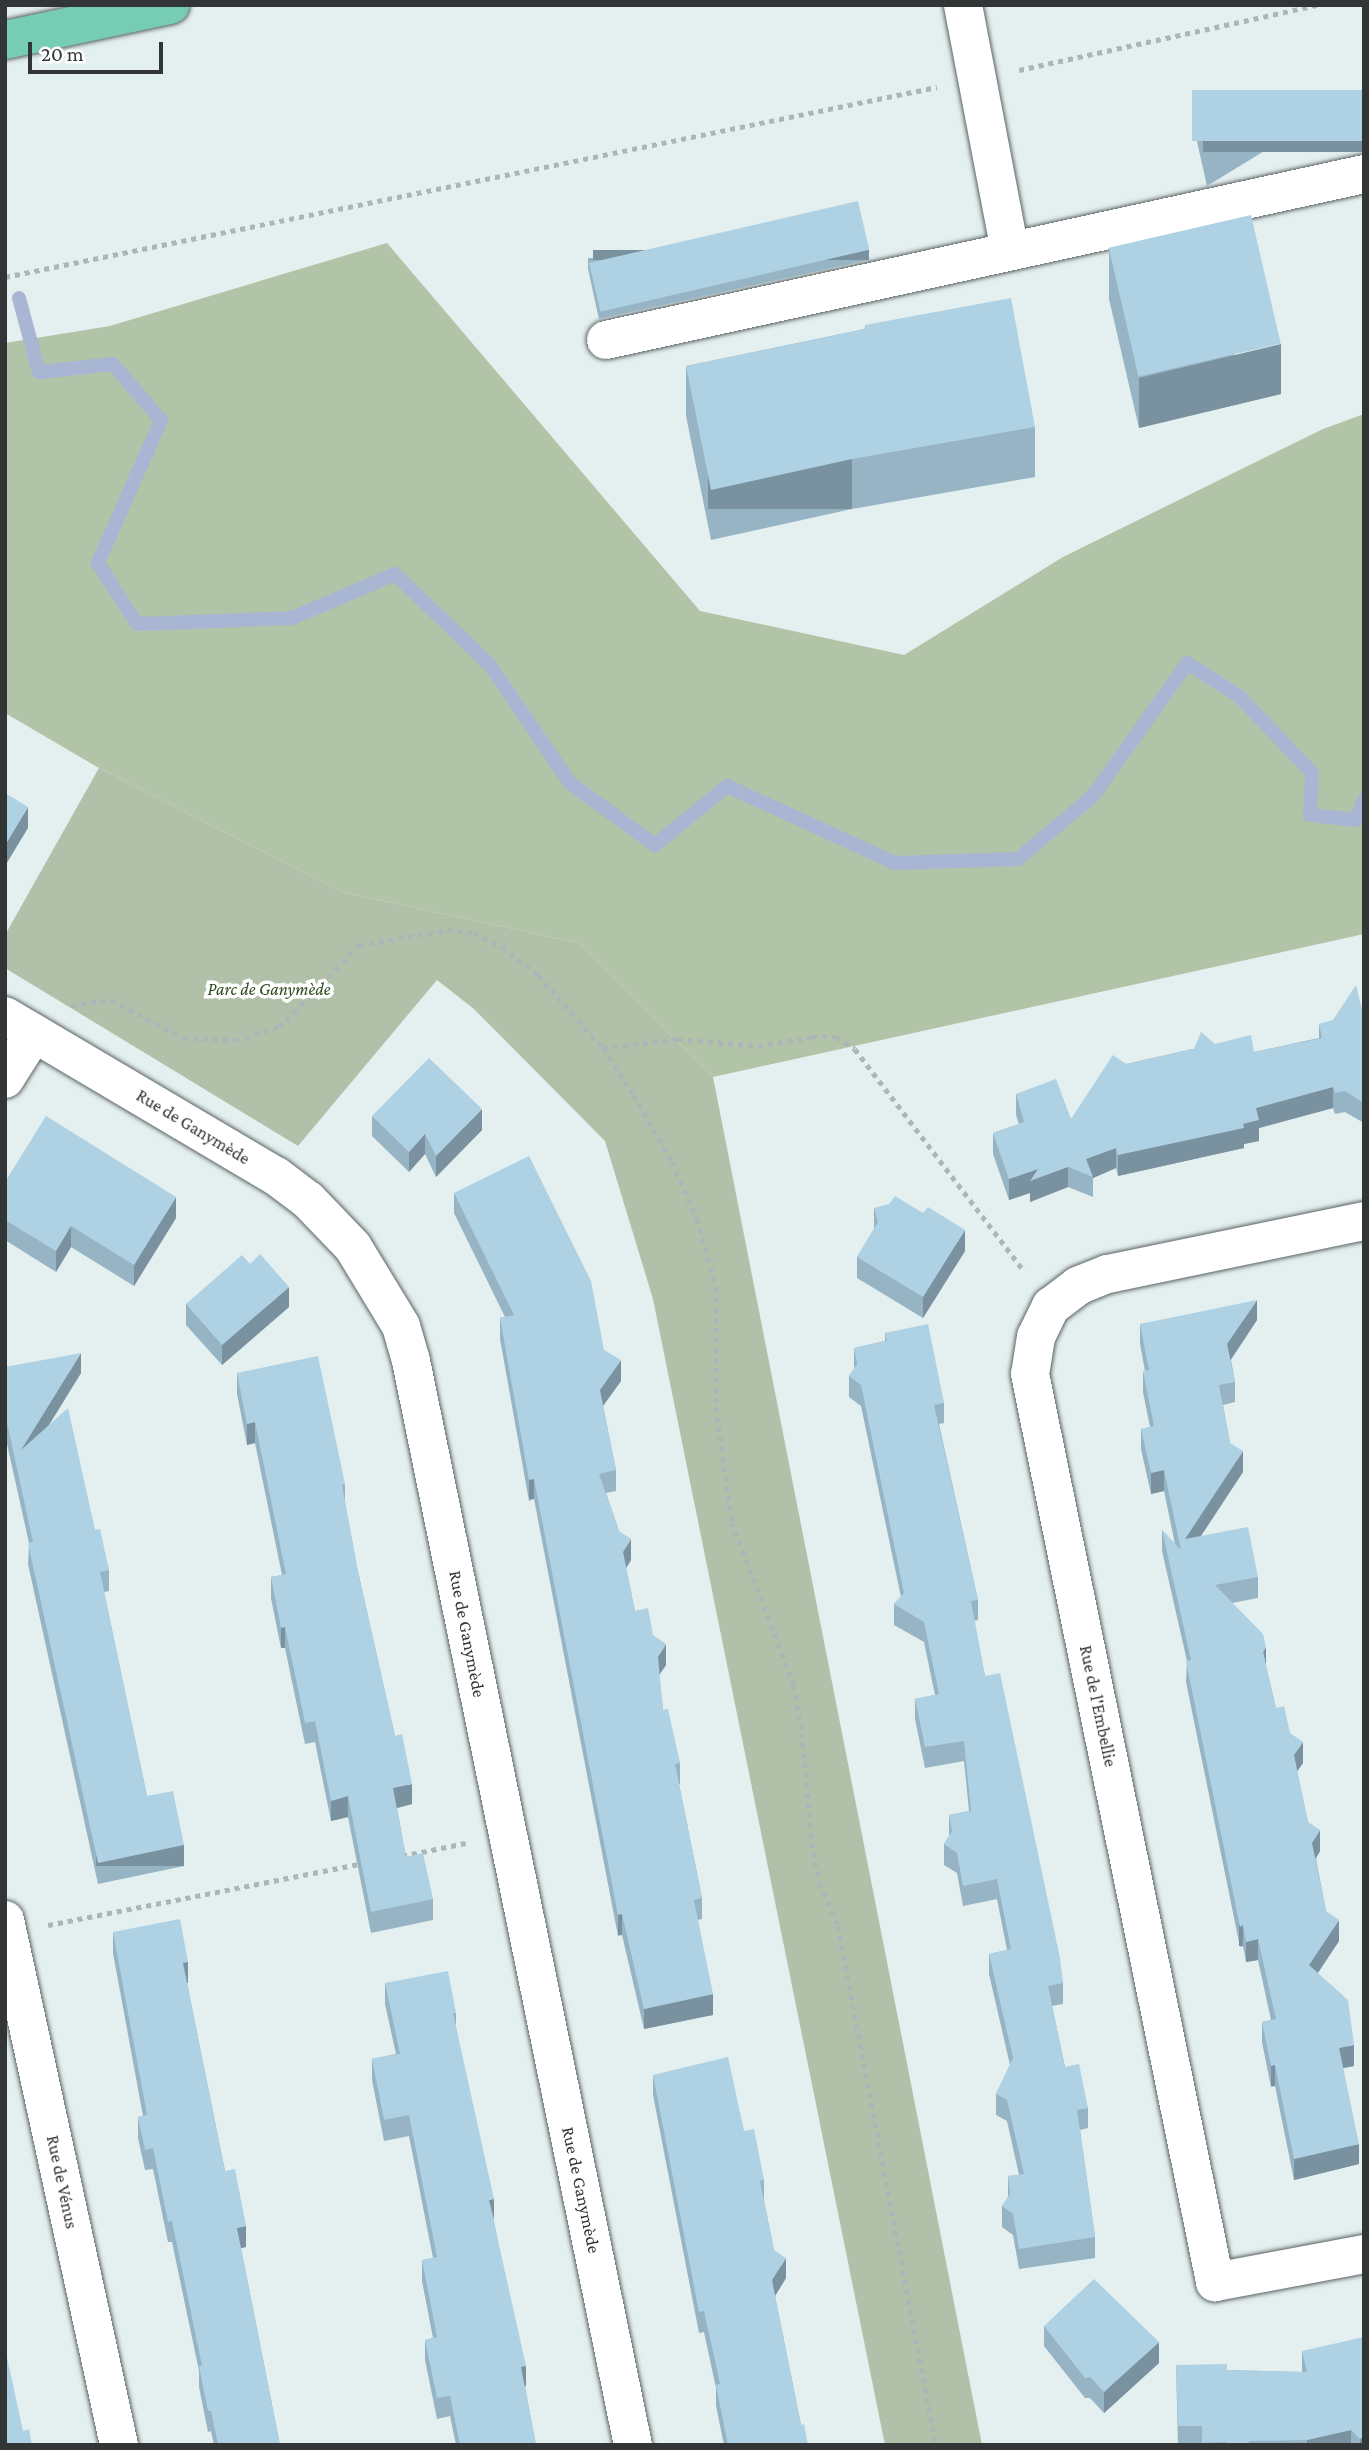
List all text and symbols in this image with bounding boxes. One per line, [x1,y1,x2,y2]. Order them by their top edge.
scale bar [32,28,166,72]
text: 20 m [41,42,84,66]
park label: Parc de Ganymède [207,978,331,1000]
street label: Rue de Ganymède [132,1085,254,1169]
street label: Rue de Ganymède [444,1569,490,1699]
street label: Rue de l'Embellie [1075,1643,1121,1769]
street label: Rue de Ganymède [557,2125,605,2255]
street label: Rue de Vénus [42,2133,82,2231]

